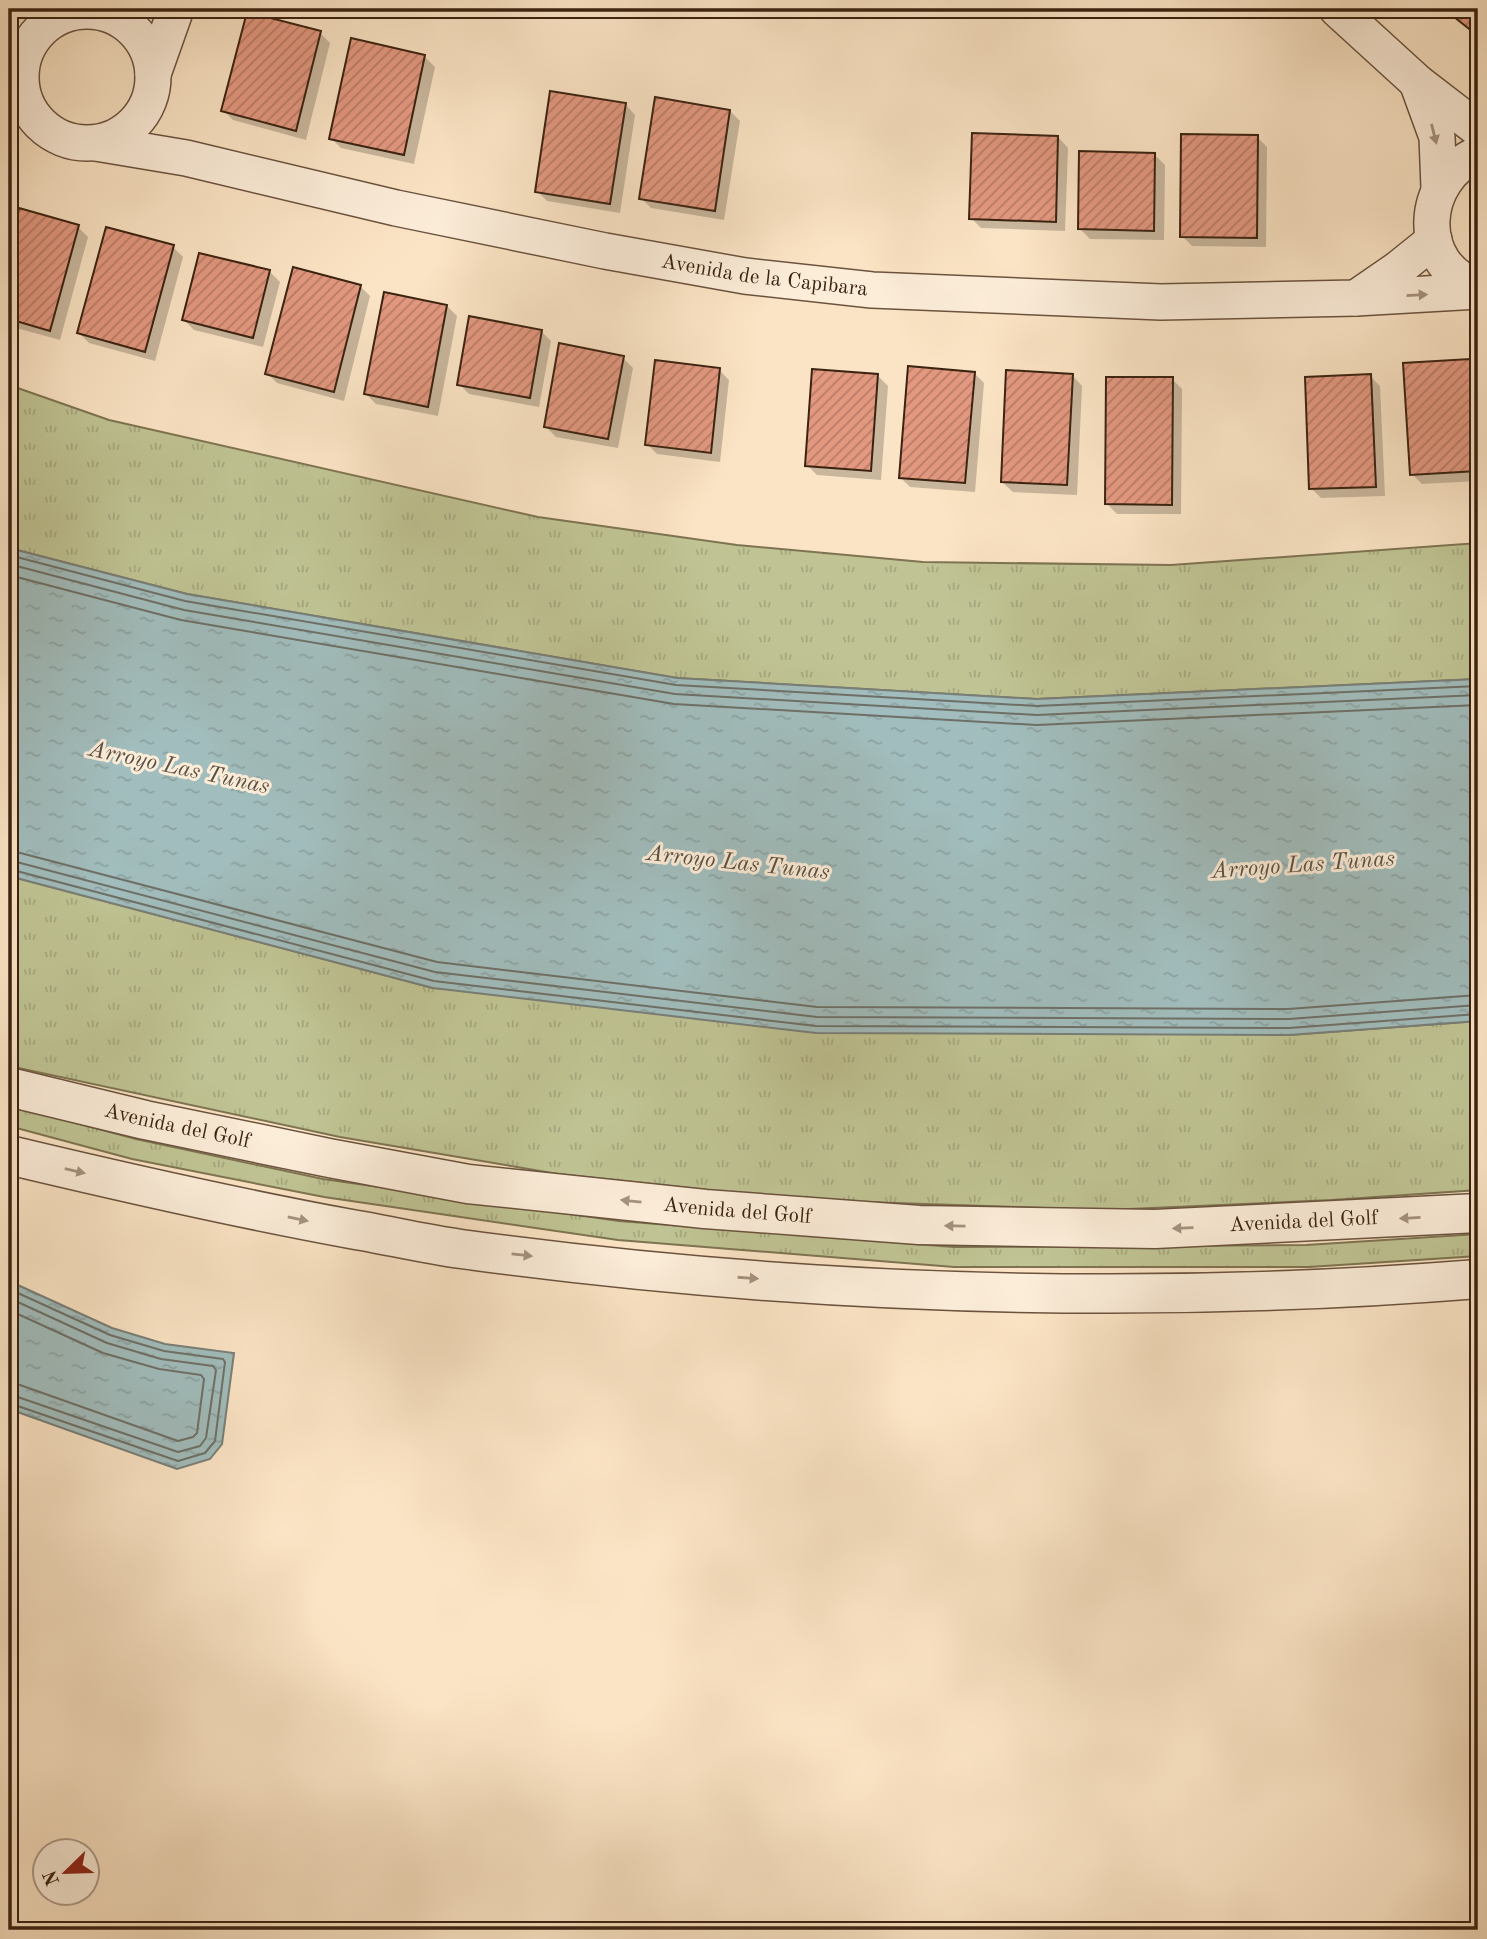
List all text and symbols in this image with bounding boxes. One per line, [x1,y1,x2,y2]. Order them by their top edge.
one-way arrow [1429,123,1440,145]
street label: Avenida de la Capibara [660,251,869,300]
one-way arrow [1406,289,1428,300]
water label: Arroyo Las Tunas [84,737,272,799]
water label: Arroyo Las Tunas [643,842,831,885]
water label: Arroyo Las Tunas [1208,847,1396,884]
street label: Avenida del Golf [102,1100,254,1152]
one-way arrow [64,1166,86,1177]
street label: Avenida del Golf [662,1194,814,1228]
one-way arrow [620,1196,642,1207]
street label: Avenida del Golf [1229,1207,1380,1236]
one-way arrow [287,1213,309,1224]
one-way arrow [1399,1213,1421,1224]
one-way arrow [944,1220,966,1232]
one-way arrow [1172,1223,1194,1234]
one-way arrow [511,1250,533,1261]
one-way arrow [737,1273,759,1284]
north arrow [32,1838,102,1908]
text: N [41,1867,64,1888]

